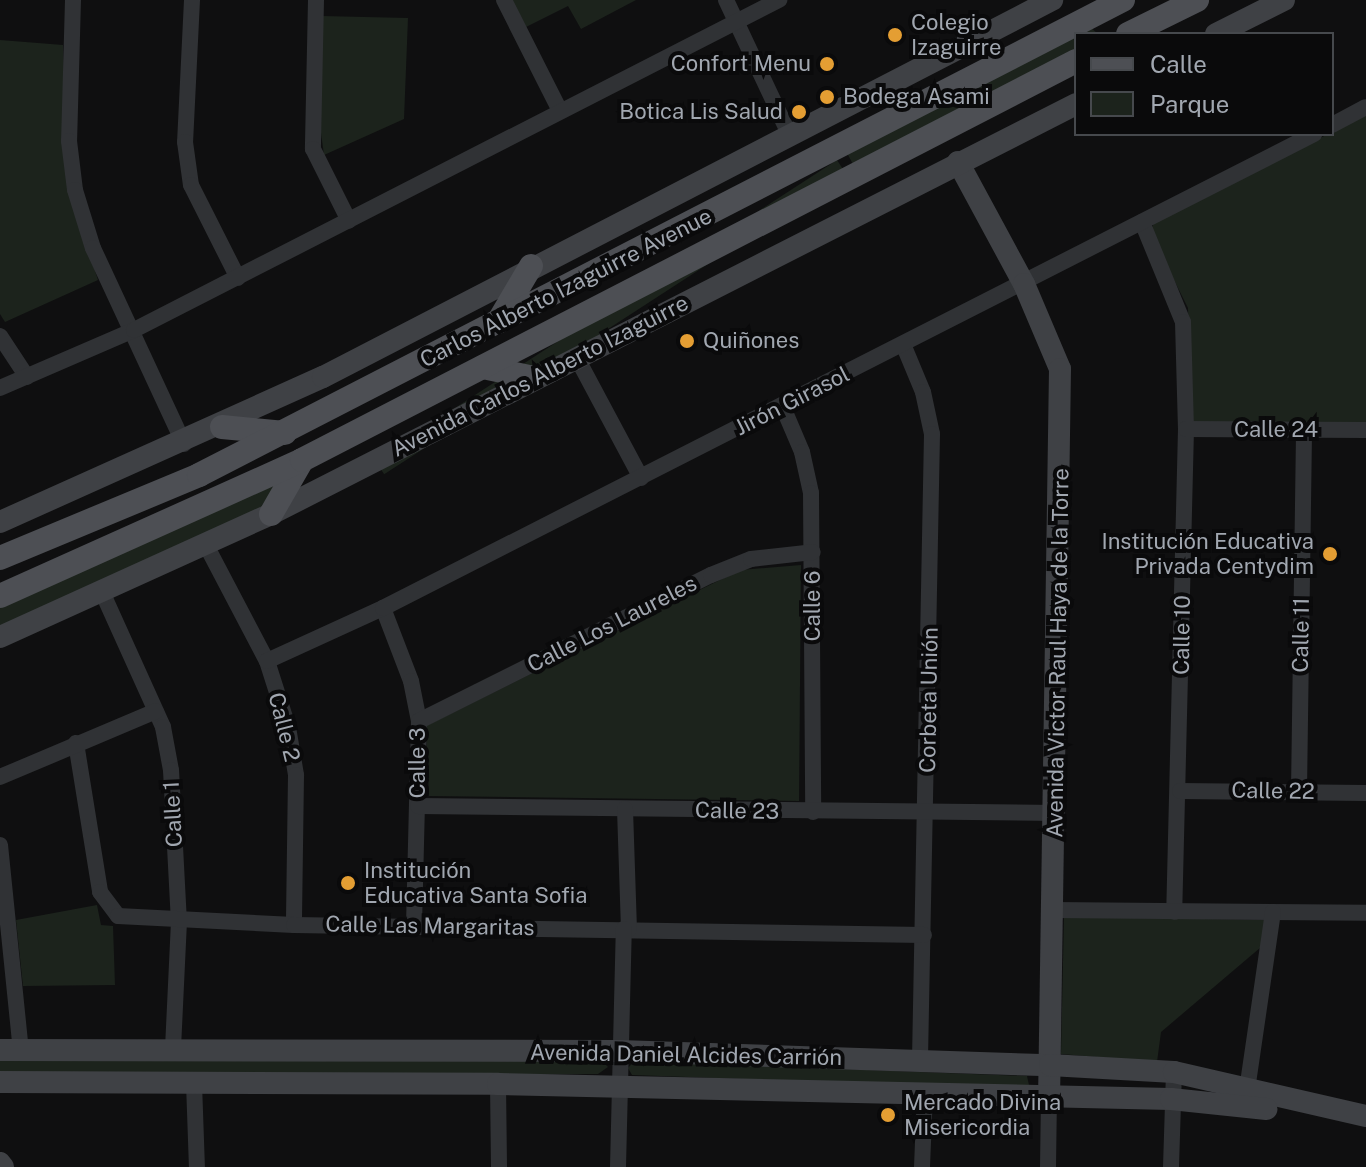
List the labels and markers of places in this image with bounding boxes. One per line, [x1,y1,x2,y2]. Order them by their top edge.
place label: Colegio Izaguirre [911,9,1001,60]
marker: Colegio Izaguirre [886,26,904,44]
place label: Confort Menu [671,51,811,77]
marker: Confort Menu [818,55,836,73]
place label: Bodega Asami [843,84,990,110]
marker: Bodega Asami [818,88,836,106]
place label: Botica Lis Salud [619,99,783,125]
marker: Botica Lis Salud [790,103,808,121]
place label: Quiñones [703,328,799,354]
marker: Quiñones [678,332,696,350]
place label: Institución Educativa Privada Centydim [1101,528,1314,580]
marker: Institución Educativa Privada Centydim [1321,545,1339,563]
place label: Institución Educativa Santa Sofia [364,857,587,908]
marker: Institución Educativa Santa Sofia [339,874,357,892]
place label: Mercado Divina Misericordia [904,1089,1061,1140]
marker: Mercado Divina Misericordia [879,1106,897,1124]

